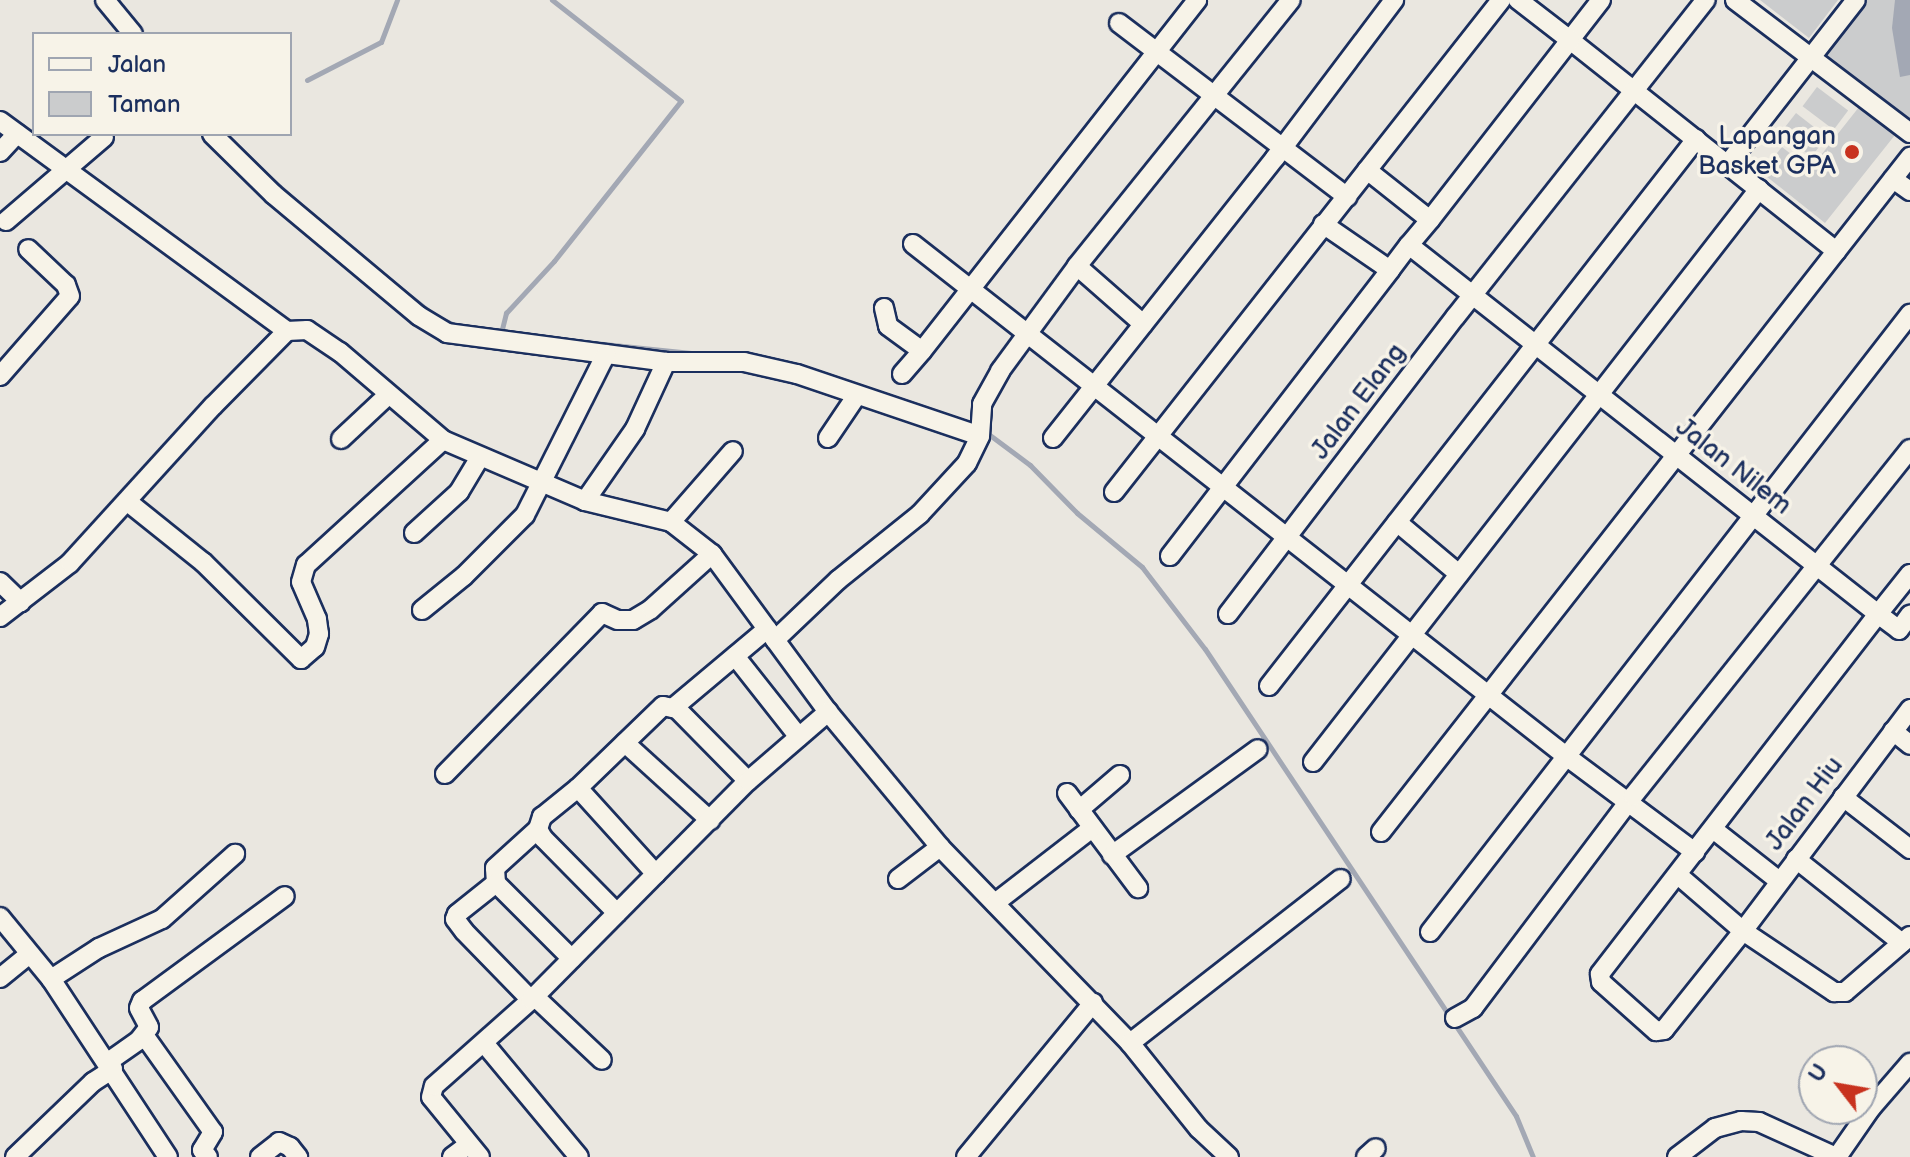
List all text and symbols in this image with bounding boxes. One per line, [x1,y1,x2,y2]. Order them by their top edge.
legend [32,32,292,136]
text: Jalan [108,50,166,79]
text: Taman [108,90,180,119]
place label: Lapangan Basket GPA [1698,121,1836,182]
marker: Lapangan Basket GPA [1843,143,1861,161]
street label: Jalan Elang [1305,338,1413,466]
street label: Jalan Nilem [1669,412,1797,522]
street label: Jalan Hiu [1760,751,1850,857]
north arrow [1798,1045,1878,1125]
text: U [1803,1060,1834,1087]

